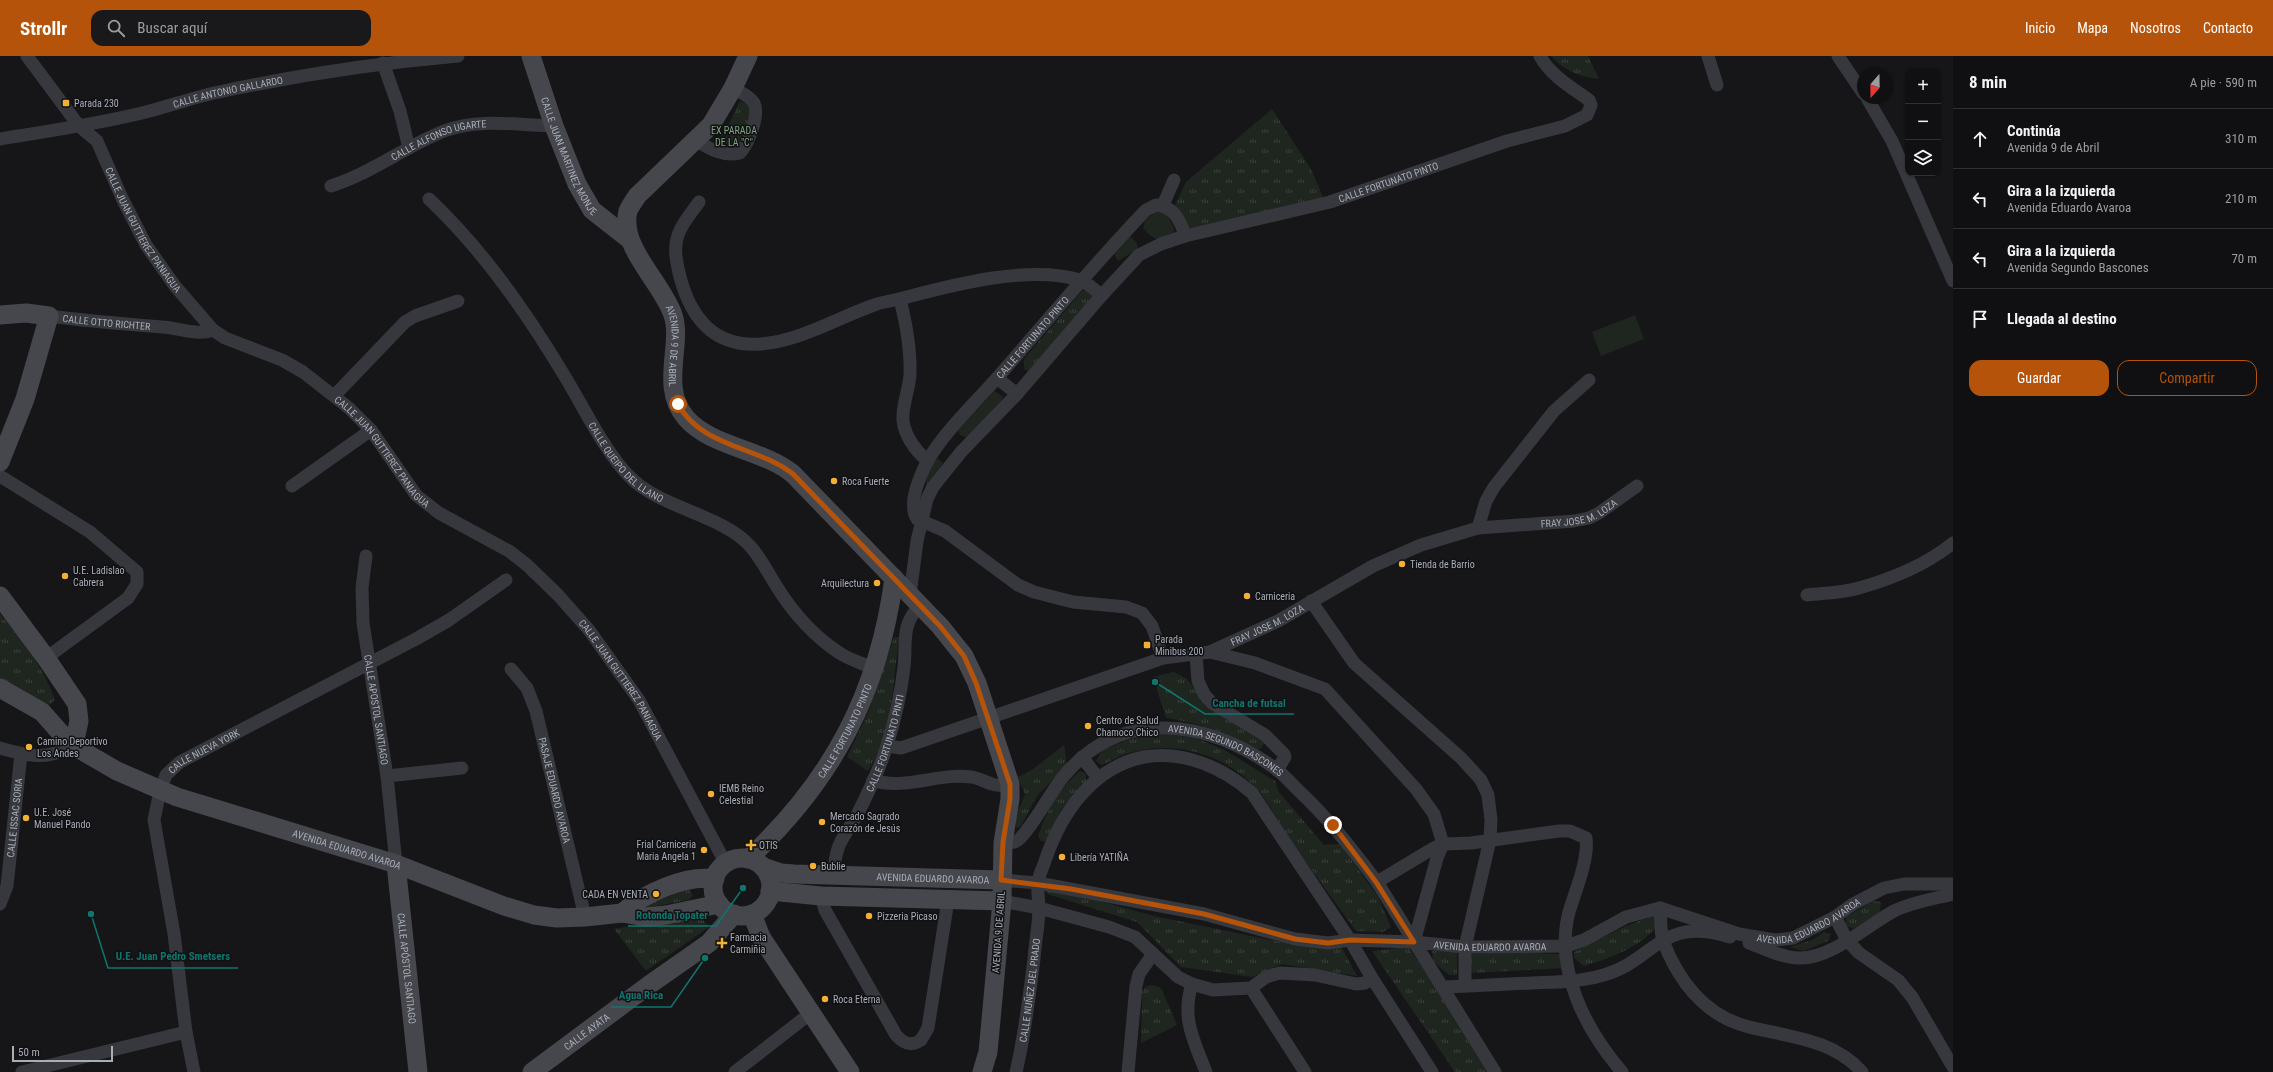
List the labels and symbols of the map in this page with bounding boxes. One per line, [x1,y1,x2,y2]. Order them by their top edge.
north arrow [1857,68,1893,104]
street label: CALLE ANTONIO GALLARDO [172,74,284,110]
street label: CALLE JUAN MARTINEZ MONJE [539,96,599,218]
marker: Parada 230 [61,98,71,108]
place label: Parada 230 [74,98,119,109]
street label: CALLE ALFONSO UGARTE [389,118,486,163]
park label: EX PARADA DE LA "C" [711,125,757,148]
street label: CALLE FORTUNATO PINTO [1337,160,1440,205]
street label: CALLE JUAN GUTTIEREZ PANIAGUA [103,166,183,295]
street label: CALLE FORTUNATO PINTO [994,294,1071,381]
street label: AVENIDA 9 DE ABRIL [664,303,681,387]
street label: CALLE OTTO RICHTER [62,313,152,332]
street label: CALLE JUAN GUTTIEREZ PANIAGUA [332,394,432,510]
route start [669,395,687,413]
street label: CALLE QUEIPO DEL LLANO [586,420,665,505]
marker: Roca Fuerte [829,476,839,486]
place label: Roca Fuerte [842,476,890,487]
street label: FRAY JOSE M. LOZA [1540,497,1619,529]
marker: Tienda de Barrio [1397,559,1407,569]
place label: Tienda de Barrio [1410,559,1475,570]
place label: U.E. Ladislao Cabrera [73,565,125,588]
marker: U.E. Ladislao Cabrera [60,571,70,581]
place label: Arquilectura [821,578,869,589]
marker: Arquilectura [872,578,882,588]
marker: Carniceria [1242,591,1252,601]
place label: Carniceria [1255,591,1295,602]
street label: FRAY JOSE M. LOZA [1229,602,1306,648]
street label: CALLE JUAN GUTTIEREZ PANIAGUA [576,618,664,742]
place label: Parada Minibus 200 [1155,634,1203,657]
marker: Parada Minibus 200 [1142,640,1152,650]
street label: CALLE APOSTOL SANTIAGO [362,654,390,766]
street label: CALLE FORTUNATO PINTO [816,682,874,780]
callout: Cancha de futsal [1205,691,1294,714]
street label: CALLE FORTUNATO PINTI [864,694,906,794]
text: Cancha de futsal [1212,697,1286,710]
place label: Centro de Salud Chamoco Chico [1096,715,1158,738]
marker: Centro de Salud Chamoco Chico [1083,721,1093,731]
street label: AVENIDA SEGUNDO BASCONES [1168,723,1285,778]
street label: CALLE NUEVA YORK [166,727,242,776]
place label: Camino Deportivo Los Andes [37,736,108,759]
street label: PASAJE EDUARDO AVAROA [536,736,572,845]
marker: Camino Deportivo Los Andes [24,742,34,752]
street label: CALLE ISSAC SORIA [5,777,24,858]
place label: IEMB Reino Celestial [719,783,764,806]
marker: IEMB Reino Celestial [706,789,716,799]
place label: U.E. José Manuel Pando [34,807,90,830]
place label: Mercado Sagrado Corazón de Jesús [830,811,901,834]
marker: U.E. José Manuel Pando [21,813,31,823]
route end [1324,816,1342,834]
marker: Mercado Sagrado Corazón de Jesús [817,817,827,827]
street label: AVENIDA EDUARDO AVAROA [291,828,403,872]
place label: Frial Carniceria Maria Angela 1 [637,839,696,862]
marker: OTIS [746,840,756,850]
place label: OTIS [759,840,778,851]
marker: Frial Carniceria Maria Angela 1 [699,845,709,855]
place label: Libería YATIÑA [1070,851,1129,863]
marker: Libería YATIÑA [1057,852,1067,862]
marker: Bublie [808,861,818,871]
place label: Bublie [821,861,846,872]
street label: AVENIDA EDUARDO AVAROA [876,871,990,886]
place label: CADA EN VENTA [582,889,648,900]
marker: CADA EN VENTA [651,889,661,899]
street label: AVENIDA 9 DE ABRIL [990,890,1007,973]
street label: AVENIDA EDUARDO AVAROA [1756,896,1863,946]
callout: Rotonda Topater [628,903,716,926]
text: Rotonda Topater [636,909,708,922]
marker: Pizzeria Picaso [864,911,874,921]
place label: Pizzeria Picaso [877,911,937,922]
street label: CALLE APÓSTOL SANTIAGO [395,912,418,1024]
place label: Farmacia Carmiñia [730,932,767,955]
street label: CALLE NUÑEZ DEL PRADO [1017,937,1042,1043]
marker: Farmacia Carmiñia [717,938,727,948]
street label: AVENIDA EDUARDO AVAROA [1433,939,1547,953]
callout: U.E. Juan Pedro Smetsers [108,945,238,968]
text: U.E. Juan Pedro Smetsers [116,950,230,963]
callout: Agua Rica [611,984,671,1007]
text: Agua Rica [619,989,663,1002]
marker: Roca Eterna [820,994,830,1004]
place label: Roca Eterna [833,994,881,1005]
street label: CALLE AYATA [562,1011,612,1052]
scale bar [12,1044,113,1063]

